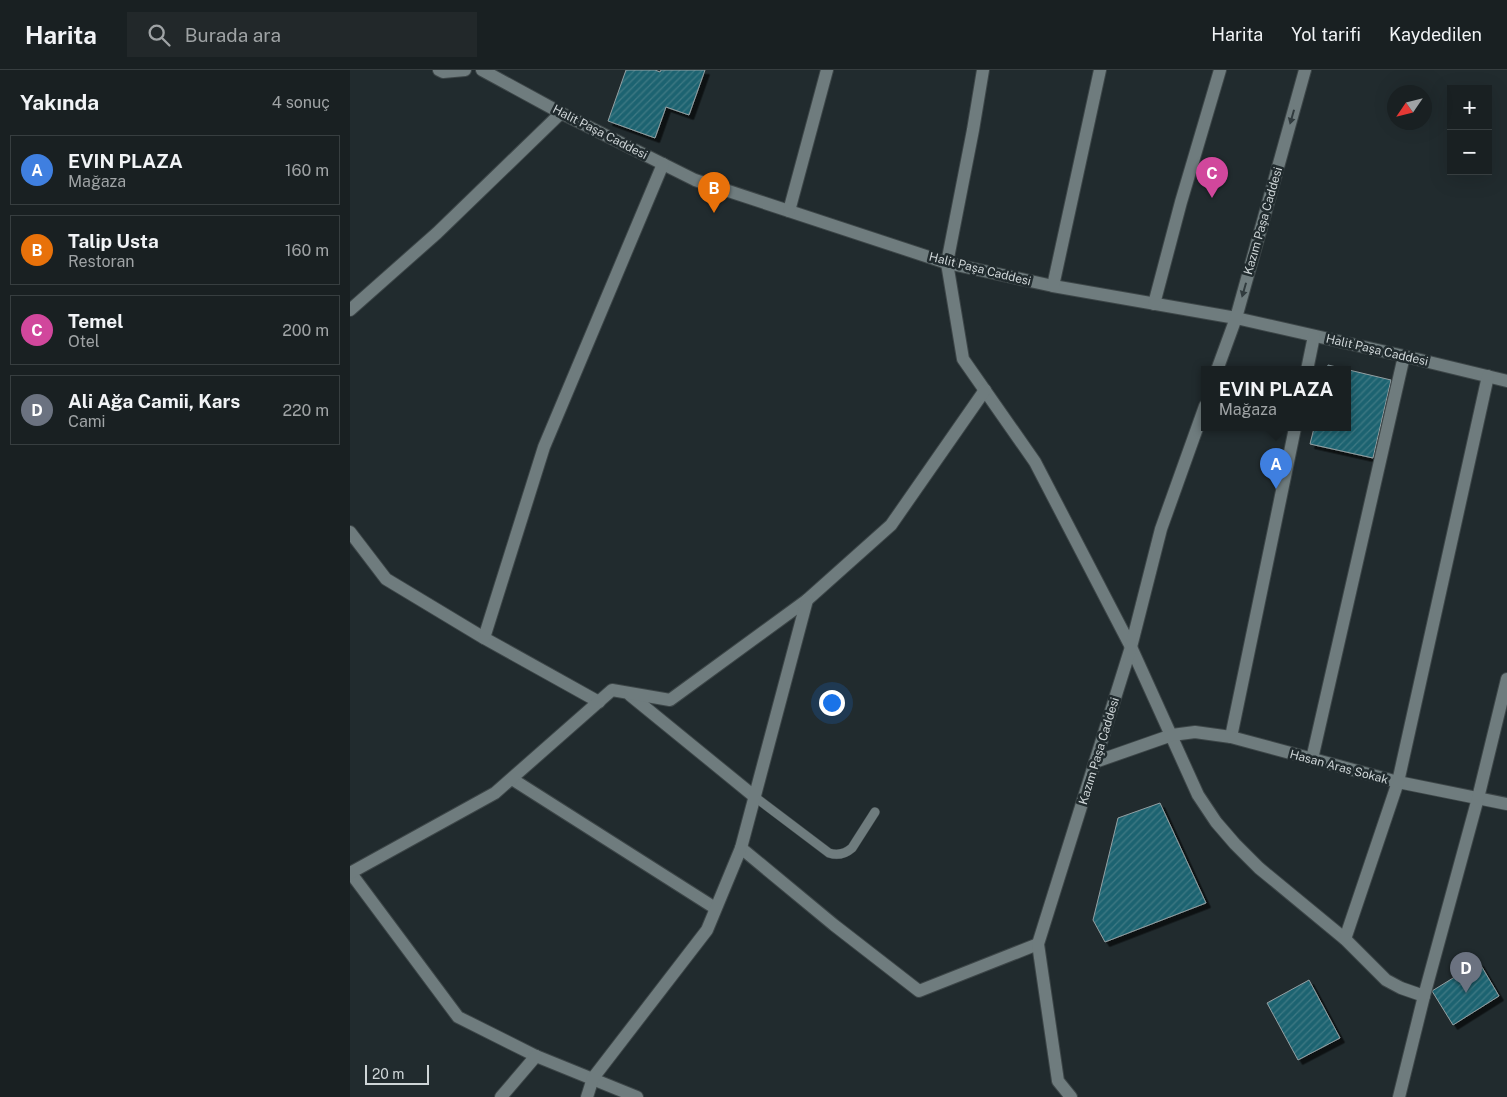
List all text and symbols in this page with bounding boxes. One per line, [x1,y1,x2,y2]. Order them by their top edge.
search box [127,12,477,57]
text: Harita [25,21,97,49]
icon: search [145,21,173,49]
text: Burada ara [185,24,281,46]
text: Harita [1211,24,1263,45]
text: Yol tarifi [1291,24,1361,45]
text: Kaydedilen [1389,24,1482,45]
north arrow [1387,85,1432,130]
map controls [1447,85,1492,175]
button: + [1447,85,1492,130]
text: Yakında [20,90,99,115]
text: 4 sonuç [272,93,330,112]
street label: Halit Paşa Caddesi [550,102,650,162]
one-way arrow [1287,110,1295,125]
button: − [1447,130,1492,175]
text: EVIN PLAZA [68,150,183,172]
pin: C [1196,157,1228,198]
text: A [31,161,43,180]
text: 160 m [285,161,329,180]
street label: Kazım Paşa Caddesi [1241,165,1285,276]
text: Mağaza [68,172,126,191]
pin: B [698,172,730,213]
text: Talip Usta [68,230,159,252]
text: B [32,241,42,260]
text: 160 m [285,241,329,260]
street label: Halit Paşa Caddesi [928,250,1032,288]
text: Restoran [68,252,135,271]
one-way arrow [1239,283,1247,298]
text: Temel [68,310,123,332]
text: C [31,321,43,340]
text: 200 m [282,321,329,340]
street label: Halit Paşa Caddesi [1325,331,1430,369]
text: Otel [68,332,100,351]
popup [1201,366,1351,431]
text: EVIN PLAZA [1219,378,1333,400]
text: Ali Ağa Camii, Kars [68,390,240,412]
text: Mağaza [1219,400,1277,419]
text: D [31,401,43,420]
text: 220 m [282,401,329,420]
text: Cami [68,412,105,431]
pin: A [1260,448,1292,489]
your location [819,690,845,716]
street label: Kazım Paşa Caddesi [1076,696,1122,806]
street label: Hasan Aras Sokak [1288,747,1390,787]
pin: D [1450,952,1482,993]
scale bar [365,1062,429,1085]
text: 20 m [372,1066,404,1082]

